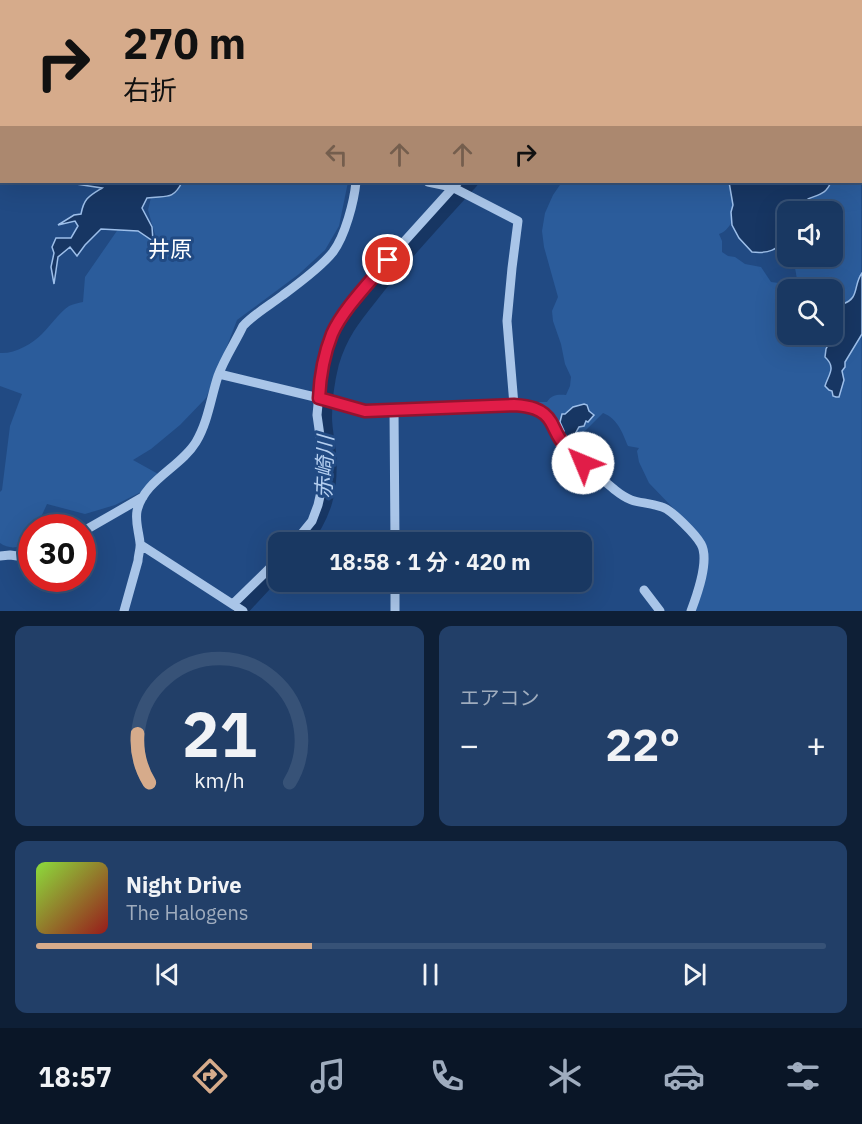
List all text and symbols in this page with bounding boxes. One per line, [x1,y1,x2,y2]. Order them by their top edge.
text: 270 m [123,16,246,71]
icon: right [24,24,102,102]
text: 右折 [123,72,177,107]
icon: left [320,138,353,171]
icon: ahead [383,138,416,171]
icon: ahead [446,138,479,171]
icon: right [509,138,542,171]
map controls [777,201,843,345]
button: sound [777,201,843,267]
district label: 井原 [148,234,192,263]
pin [362,234,413,285]
icon: arrive [371,243,404,276]
button: search [777,279,843,345]
position arrow [551,431,615,495]
water label: 赤崎川 [309,433,339,499]
speed limit sign: 30 [18,514,96,592]
text: 18:58 · 1 分 · 420 m [329,547,531,576]
text: エアコン [460,684,540,711]
text: 21 [182,693,257,774]
text: 22° [605,715,680,773]
text: − [460,723,479,766]
text: + [806,723,826,766]
text: km/h [194,766,244,794]
text: Night Drive [126,870,242,899]
text: The Halogens [126,899,248,926]
icon: previous [151,958,184,991]
icon: pause [414,958,447,991]
icon: next [678,958,711,991]
icon: directions [189,1055,231,1097]
icon: music [307,1055,349,1097]
icon: phone [426,1055,468,1097]
icon: climate [544,1055,586,1097]
icon: car [663,1055,705,1097]
icon: filters [782,1055,824,1097]
text: 18:57 [38,1059,112,1094]

